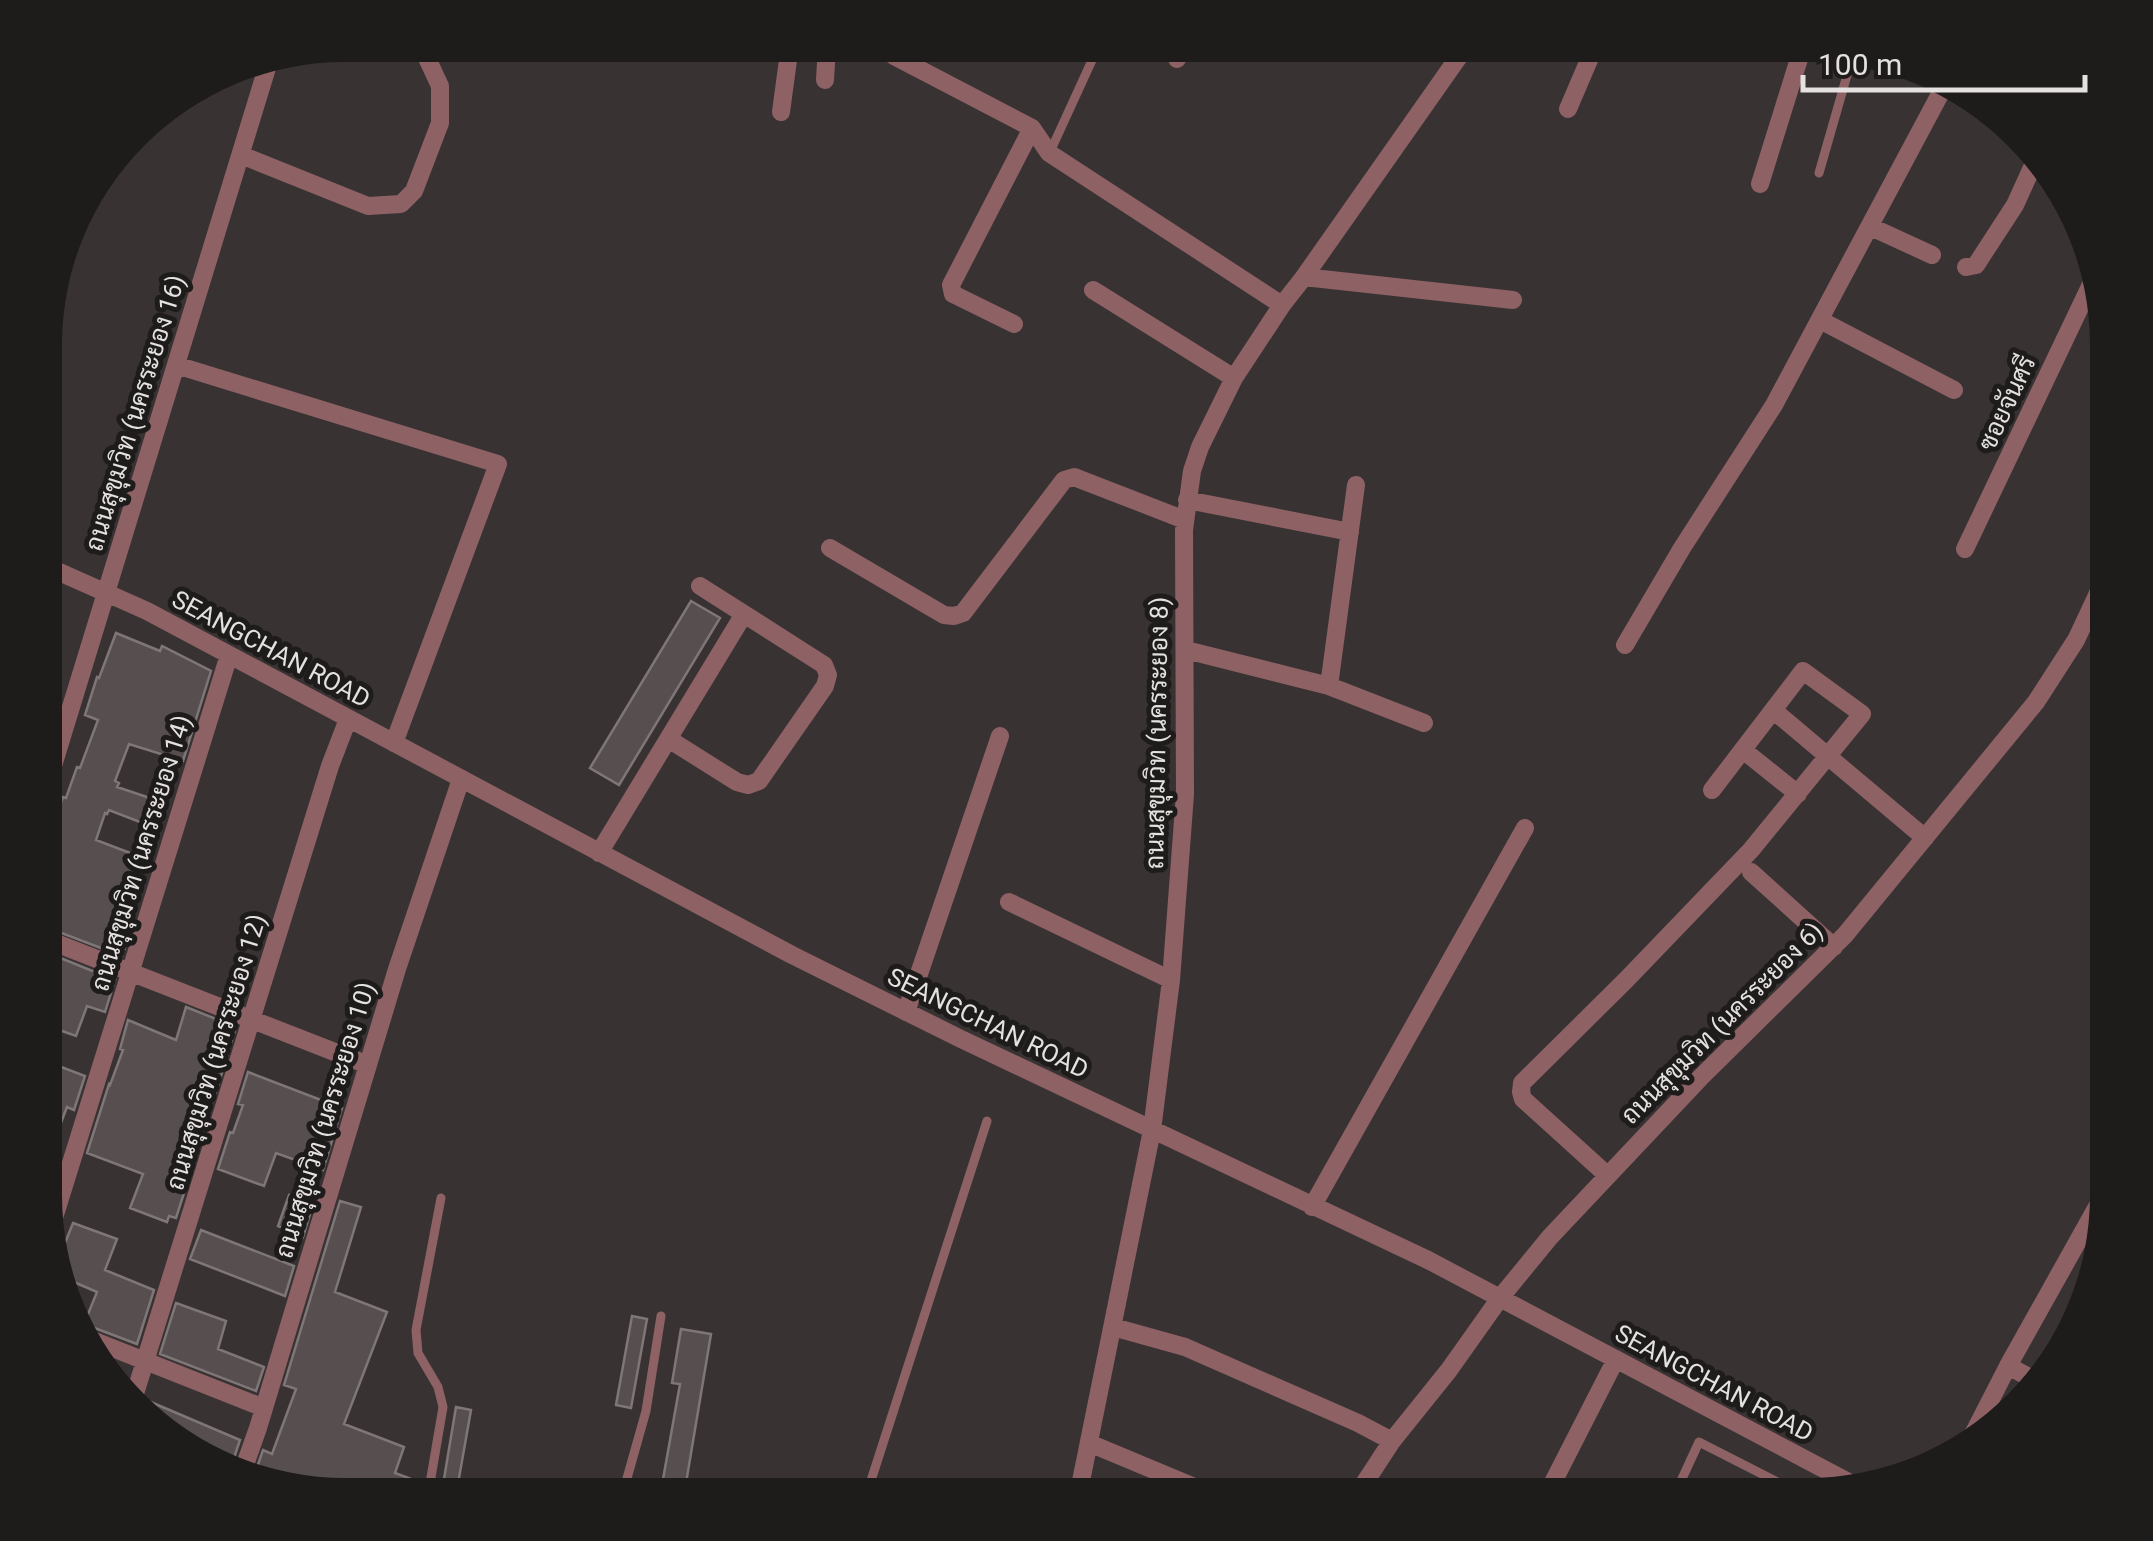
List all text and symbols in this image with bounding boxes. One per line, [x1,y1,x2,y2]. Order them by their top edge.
scale bar [1803,30,2086,92]
text: 100 m [1818,47,1902,82]
street label: ถนนสุขุมวิท (นครระยอง 16) [78,271,194,555]
street label: ซอยจันศรี [1971,350,2042,455]
street label: SEANGCHAN ROAD [167,585,375,713]
street label: ถนนสุขุมวิท (นครระยอง 8) [1139,596,1177,870]
street label: ถนนสุขุมวิท (นครระยอง 14) [84,711,200,995]
street label: ถนนสุขุมวิท (นครระยอง 12) [159,910,275,1194]
street label: ถนนสุขุมวิท (นครระยอง 6) [1615,916,1831,1132]
street label: SEANGCHAN ROAD [883,962,1093,1084]
street label: ถนนสุขุมวิท (นครระยอง 10) [268,978,384,1262]
street label: SEANGCHAN ROAD [1610,1319,1818,1447]

